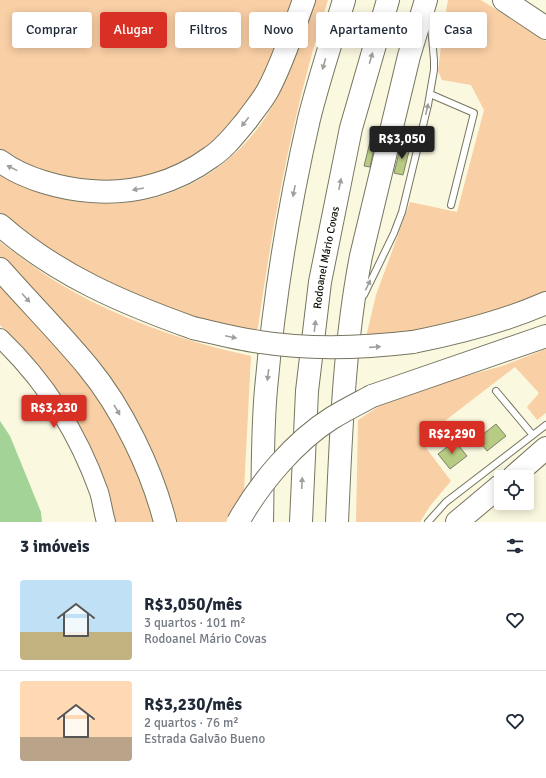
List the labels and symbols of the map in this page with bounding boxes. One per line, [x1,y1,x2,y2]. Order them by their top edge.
one-way arrow [368,51,374,63]
one-way arrow [321,58,327,70]
one-way arrow [424,103,430,116]
one-way arrow [241,116,250,127]
pin: R$3,050 [365,126,439,160]
one-way arrow [7,165,18,172]
one-way arrow [337,178,343,190]
one-way arrow [291,184,297,197]
one-way arrow [132,186,144,192]
street label: Rodoanel Mário Covas [311,205,342,310]
one-way arrow [365,279,372,291]
one-way arrow [21,293,31,303]
one-way arrow [312,320,318,332]
one-way arrow [225,334,238,340]
one-way arrow [369,343,381,350]
one-way arrow [265,369,271,381]
pin: R$3,230 [17,395,91,429]
one-way arrow [113,404,120,416]
pin: R$2,290 [415,421,489,455]
one-way arrow [299,476,305,489]

